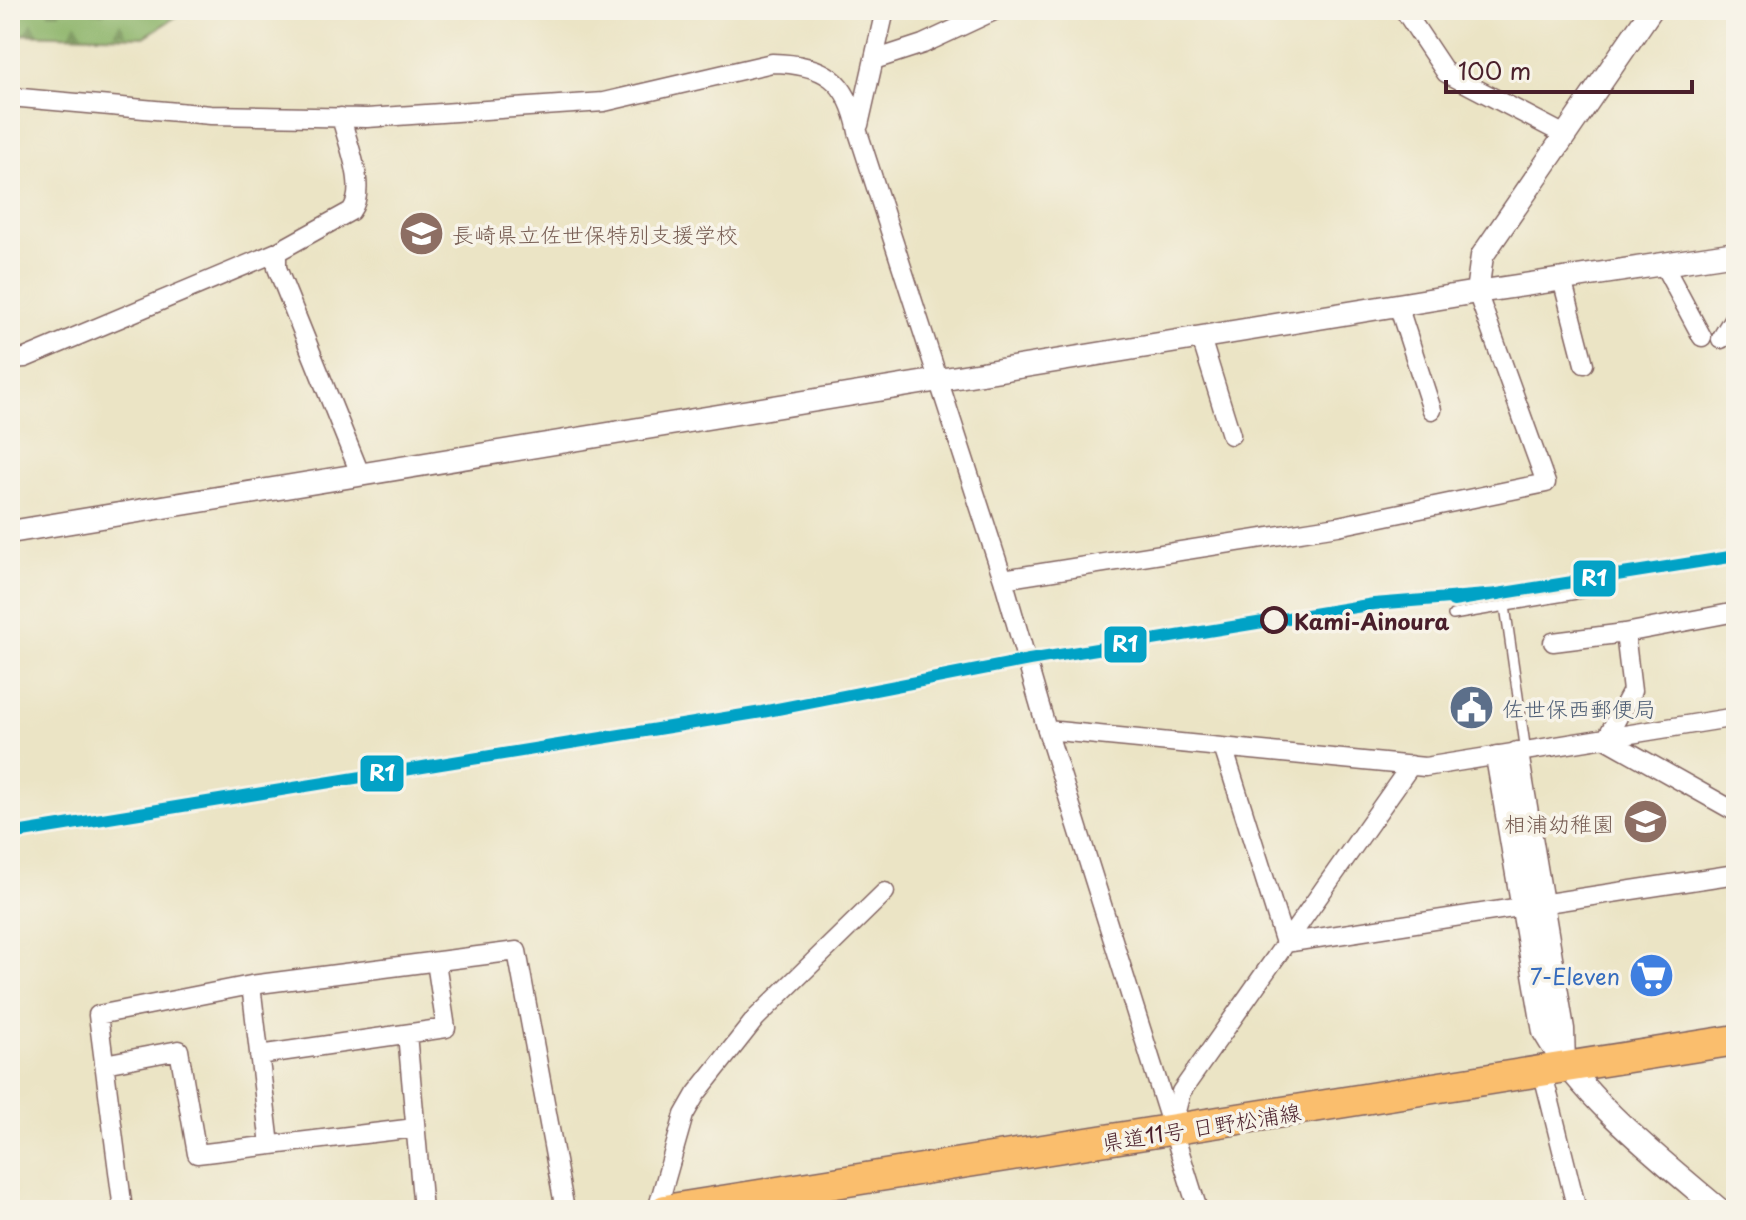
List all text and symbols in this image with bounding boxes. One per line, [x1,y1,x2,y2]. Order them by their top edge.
scale bar [1446,44,1692,94]
text: 100 m [1458,52,1531,88]
school or university icon: 長崎県立佐世保特別支援学校 [397,209,445,257]
place label: 長崎県立佐世保特別支援学校 [452,217,738,250]
line badge: R1 [1572,559,1617,598]
text: R1 [1581,560,1607,593]
place label: Kami-Ainoura [1294,604,1450,637]
marker: Kami-Ainoura [1261,607,1287,633]
line badge: R1 [1103,625,1148,664]
text: R1 [1112,626,1138,659]
public building icon: 佐世保西郵便局 [1447,683,1495,731]
place label: 佐世保西郵便局 [1502,691,1656,724]
line badge: R1 [359,754,405,793]
text: R1 [369,755,395,788]
school or university icon: 相浦幼稚園 [1621,798,1669,846]
place label: 相浦幼稚園 [1504,806,1614,839]
supermarket icon: 7-Eleven [1627,951,1675,999]
place label: 7-Eleven [1530,959,1620,992]
street label: 県道11号 日野松浦線 [1099,1094,1303,1158]

